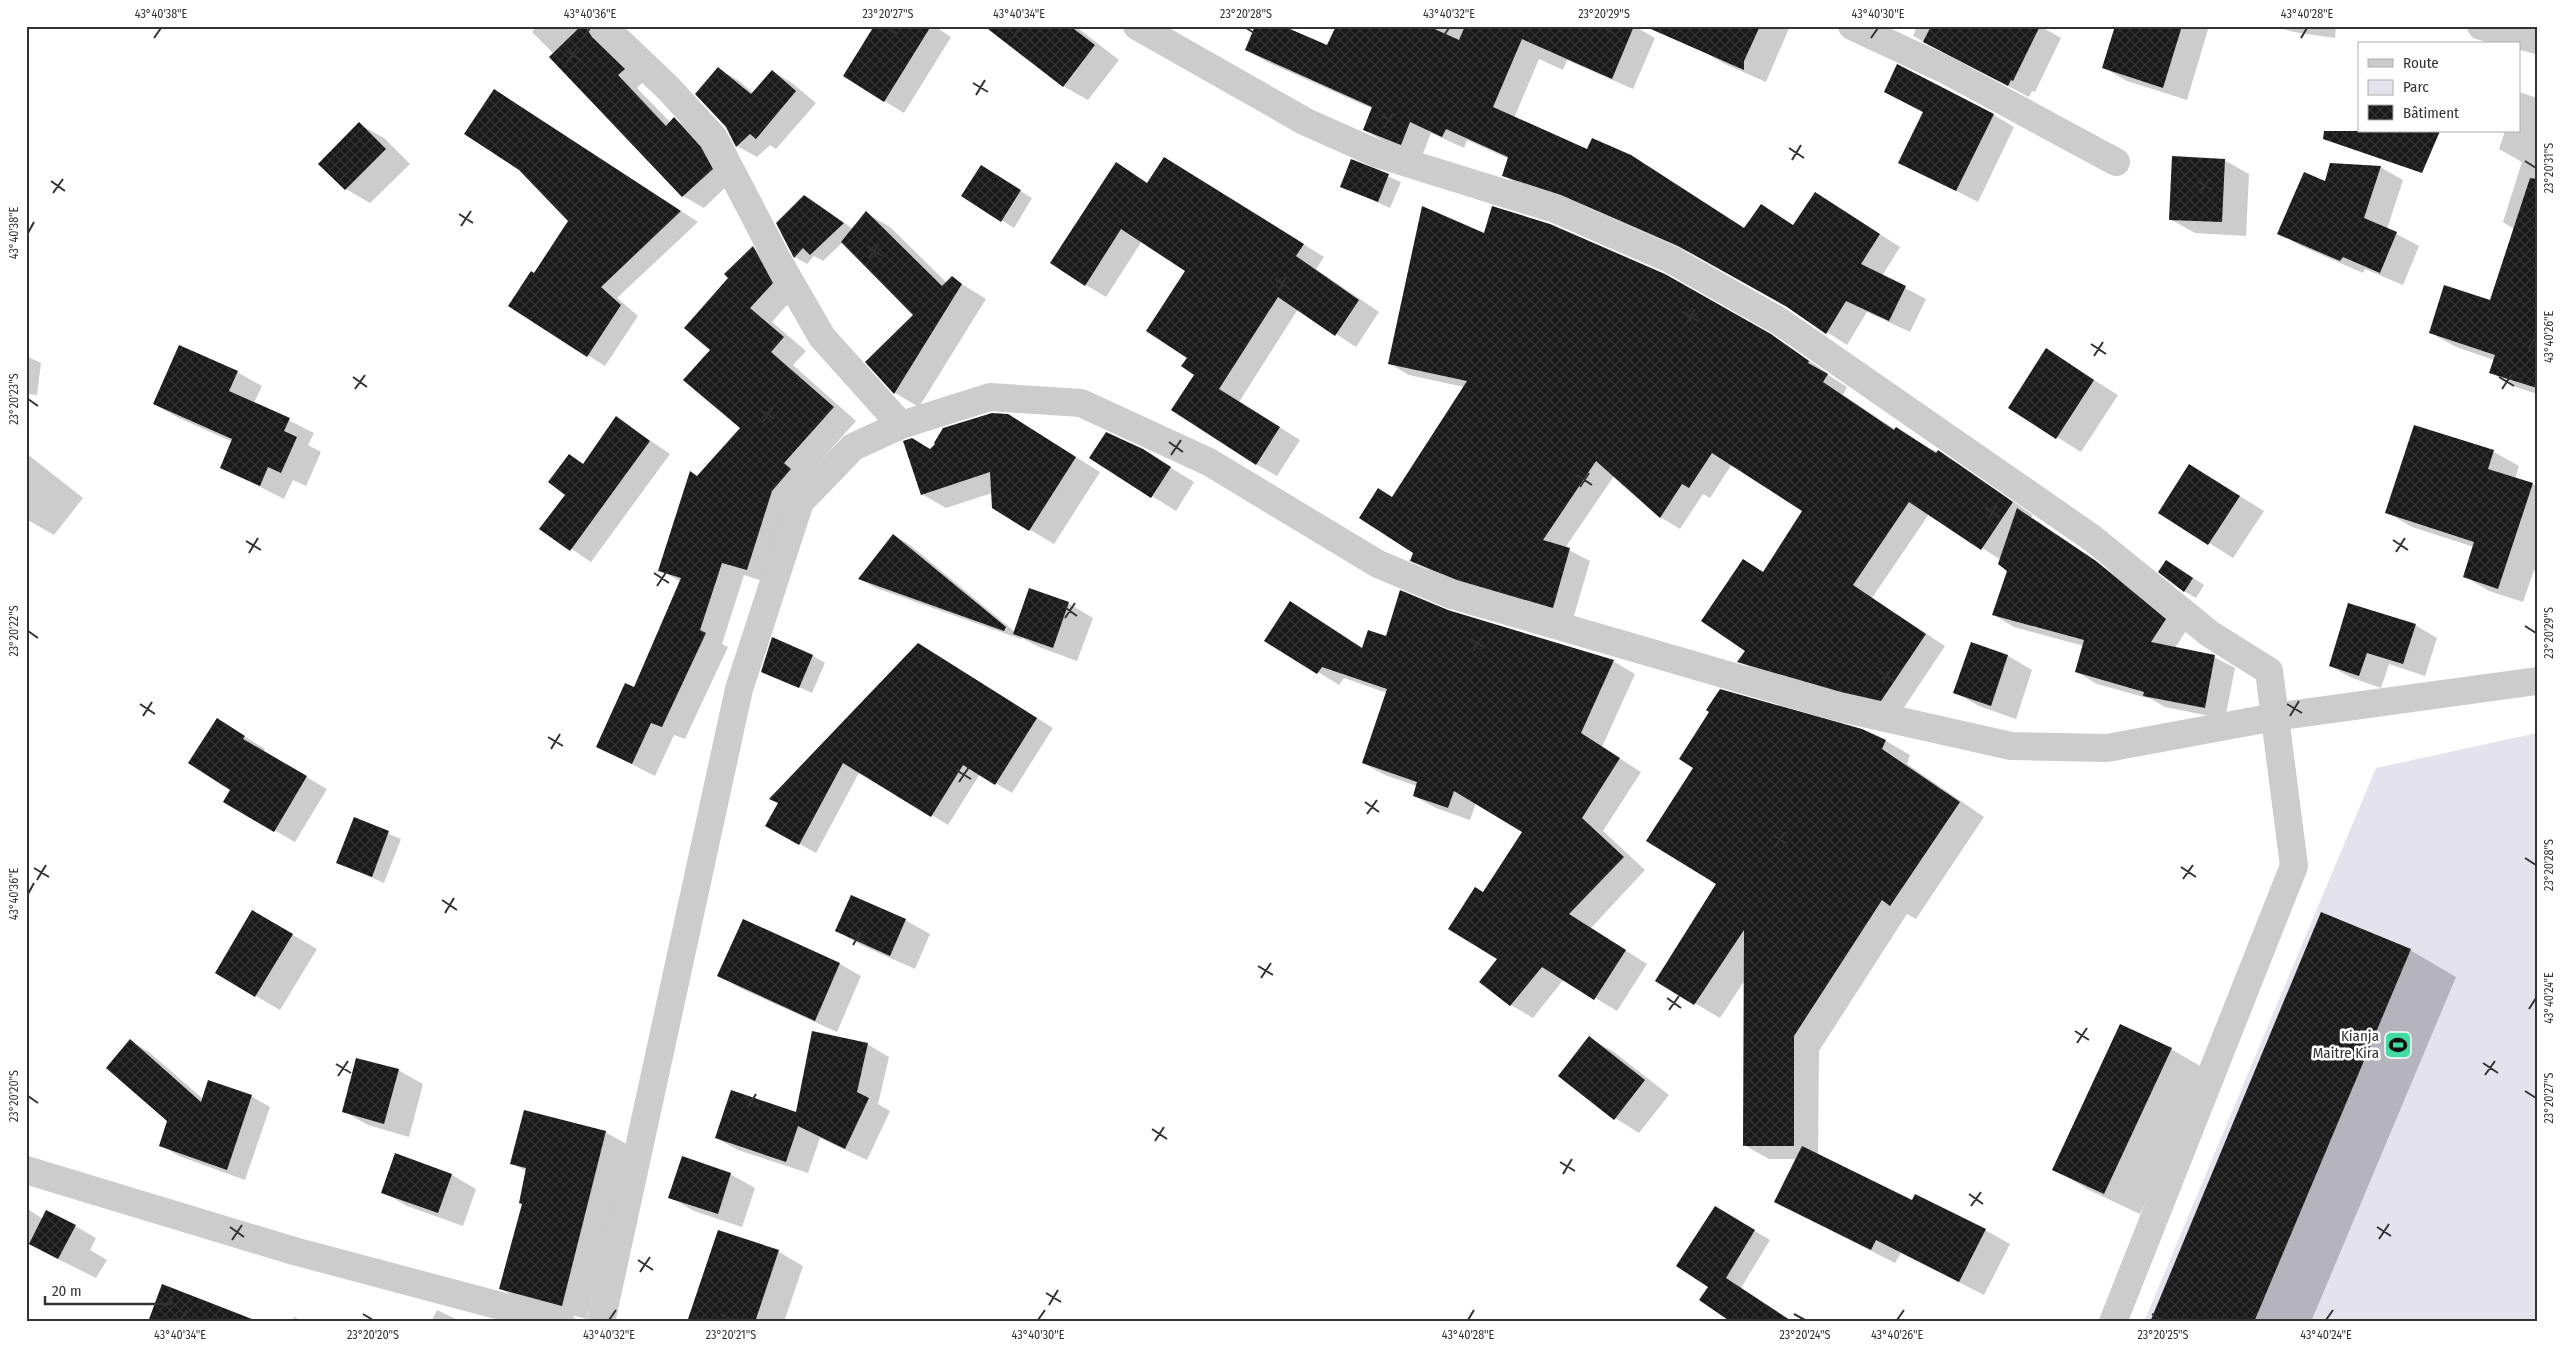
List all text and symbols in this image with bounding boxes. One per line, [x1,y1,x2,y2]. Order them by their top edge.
text: 43°40'38"E [135,7,188,21]
text: 43°40'36"E [564,7,617,21]
text: 23°20'27"S [863,7,913,21]
text: 43°40'34"E [993,7,1045,21]
text: 23°20'28"S [1220,7,1272,21]
text: 43°40'32"E [1423,7,1475,21]
text: 23°20'29"S [1578,7,1630,21]
text: 43°40'30"E [1852,7,1905,21]
text: 43°40'28"E [2281,7,2334,21]
legend [2358,42,2520,132]
text: Route [2403,54,2439,72]
text: Parc [2403,78,2429,96]
text: Bâtiment [2403,104,2459,122]
text: 23°20'31"S [2542,143,2556,193]
text: 43°40'38"E [7,206,21,259]
text: 43°40'26"E [2542,311,2556,363]
text: 23°20'23"S [7,373,21,425]
text: 23°20'22"S [7,605,21,657]
text: 23°20'29"S [2542,607,2556,659]
text: 23°20'28"S [2542,839,2556,891]
text: 43°40'36"E [7,867,21,920]
text: 43°40'24"E [2542,972,2556,1024]
place label: Kianja Maitre Kira [2313,1027,2379,1062]
sports icon: Kianja Maitre Kira [2383,1030,2413,1060]
text: 23°20'20"S [7,1070,21,1122]
text: 23°20'27"S [2542,1073,2556,1123]
scale bar [45,1273,171,1305]
text: 20 m [52,1282,82,1300]
text: 43°40'34"E [154,1328,206,1342]
text: 23°20'20"S [347,1328,399,1342]
text: 43°40'32"E [583,1328,635,1342]
text: 23°20'21"S [706,1328,756,1342]
text: 43°40'30"E [1012,1328,1065,1342]
text: 43°40'28"E [1442,1328,1495,1342]
text: 23°20'24"S [1780,1328,1830,1342]
text: 43°40'26"E [1871,1328,1923,1342]
text: 23°20'25"S [2137,1328,2189,1342]
text: 43°40'24"E [2300,1328,2352,1342]

